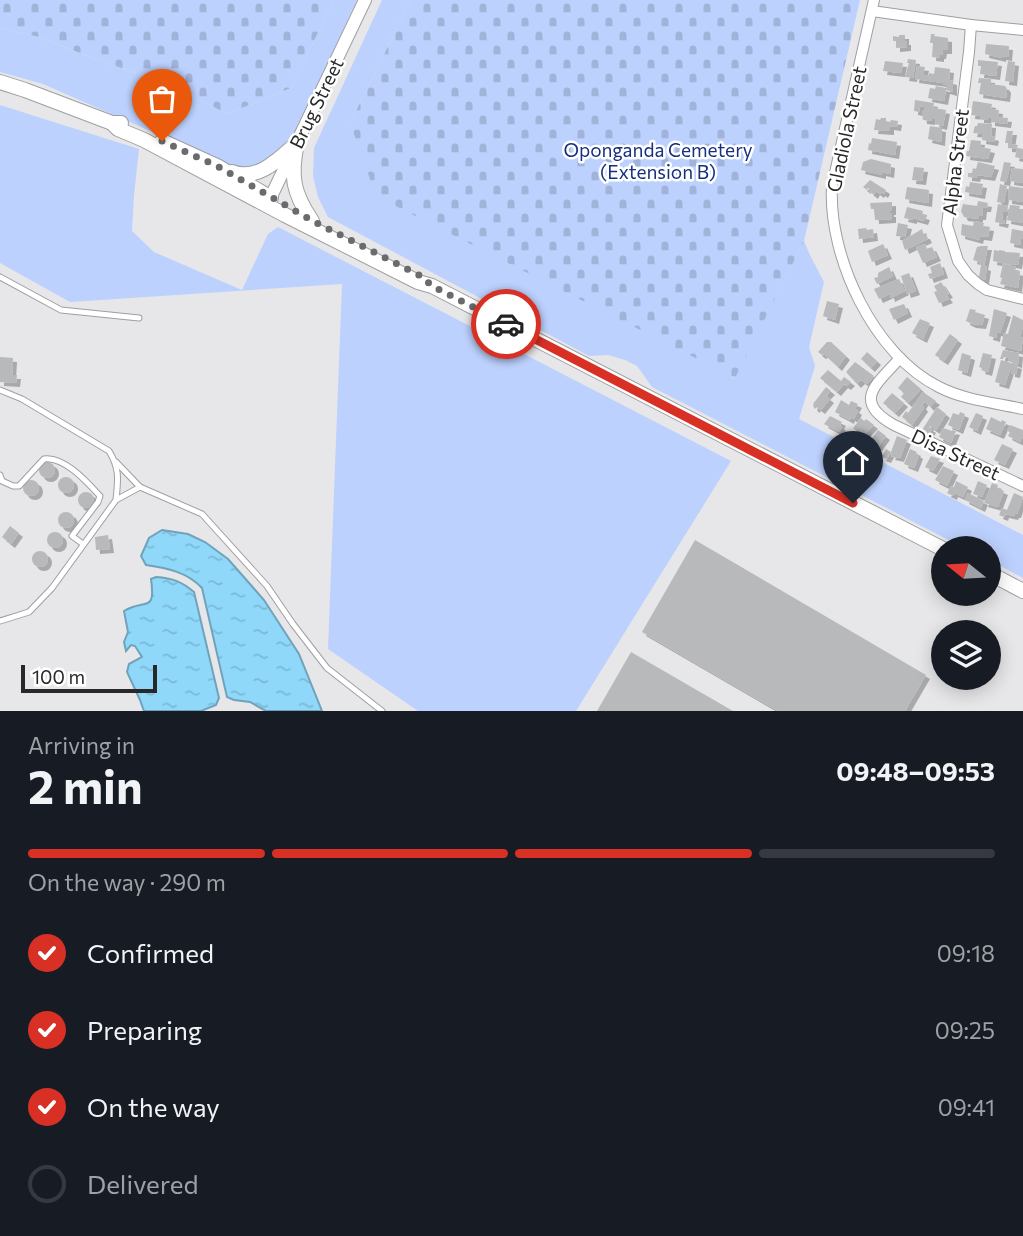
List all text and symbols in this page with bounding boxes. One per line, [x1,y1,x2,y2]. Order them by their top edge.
street label: Brug Street [284,54,348,152]
street label: Gladiola Street [821,64,871,194]
pin [132,69,192,141]
icon: bag [143,80,181,118]
street label: Alpha Street [937,107,973,217]
park label: Oponganda Cemetery (Extension B) [563,138,753,183]
courier [471,289,541,359]
icon: car [487,305,525,343]
street label: Disa Street [908,424,1004,485]
pin [823,431,883,503]
icon: home [834,442,872,480]
north arrow [931,536,1001,606]
map controls [931,536,1001,690]
button: layers [931,620,1001,690]
scale bar [21,662,158,694]
text: 100 m [32,665,85,688]
text: Arriving in [28,731,135,759]
text: 09:48–09:53 [836,755,995,786]
text: 2 min [28,757,143,813]
text: On the way · 290 m [28,868,226,896]
icon: check [28,934,66,972]
text: Confirmed [87,937,214,968]
text: 09:18 [937,939,995,967]
icon: check [28,1011,66,1049]
text: Preparing [87,1014,202,1045]
text: 09:25 [935,1016,995,1044]
icon: check [28,1088,66,1126]
text: On the way [87,1091,220,1122]
text: 09:41 [938,1093,995,1121]
text: Delivered [87,1168,198,1199]

